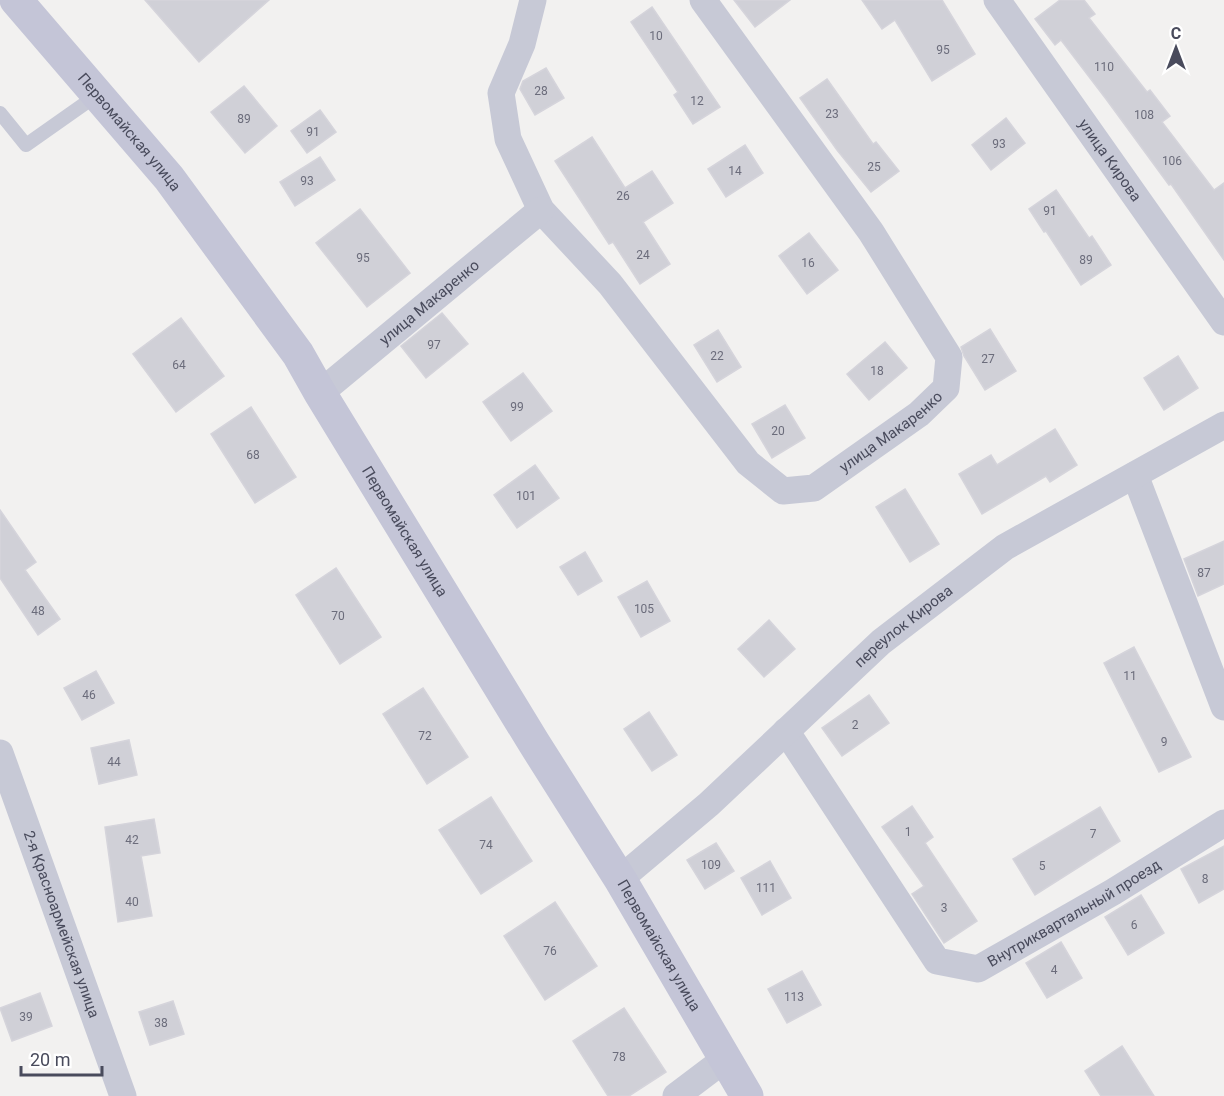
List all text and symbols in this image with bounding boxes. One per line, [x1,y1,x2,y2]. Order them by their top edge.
north arrow [1146,18,1206,78]
text: С [1171,24,1181,43]
house number: 10 [649,29,663,43]
house number: 95 [936,43,950,57]
house number: 110 [1094,60,1114,74]
street label: Первомайская улица [74,69,185,195]
house number: 28 [534,84,548,98]
house number: 12 [690,94,704,108]
house number: 23 [825,107,839,121]
house number: 108 [1134,108,1154,122]
house number: 89 [237,112,251,126]
street label: улица Кирова [1075,115,1145,205]
house number: 91 [306,125,320,139]
house number: 93 [992,137,1006,151]
house number: 106 [1162,154,1182,168]
house number: 25 [867,160,881,174]
house number: 14 [728,164,742,178]
house number: 93 [300,174,314,188]
house number: 26 [616,189,630,203]
house number: 91 [1043,204,1057,218]
house number: 24 [636,248,650,262]
house number: 95 [356,251,370,265]
house number: 89 [1079,253,1093,267]
street label: улица Макаренко [376,256,483,349]
house number: 16 [801,256,815,270]
house number: 97 [427,338,441,352]
house number: 22 [710,349,724,363]
house number: 27 [981,352,995,366]
house number: 64 [172,358,186,372]
house number: 18 [870,364,884,378]
street label: улица Макаренко [836,387,946,476]
house number: 99 [510,400,524,414]
house number: 20 [771,424,785,438]
house number: 68 [246,448,260,462]
street label: Первомайская улица [358,463,451,600]
house number: 101 [516,489,536,503]
house number: 87 [1197,566,1211,580]
street label: переулок Кирова [851,582,956,671]
house number: 105 [634,602,654,616]
house number: 48 [31,604,45,618]
house number: 70 [331,609,345,623]
house number: 11 [1123,669,1137,683]
house number: 46 [82,688,96,702]
house number: 2 [852,718,859,732]
house number: 72 [418,729,432,743]
house number: 9 [1161,735,1167,749]
house number: 44 [107,755,121,769]
house number: 1 [905,825,911,839]
house number: 7 [1090,827,1097,841]
street label: 2-я Красноармейская улица [20,828,103,1020]
house number: 42 [125,833,139,847]
house number: 74 [479,838,493,852]
street label: Внутриквартальный проезд [984,856,1164,971]
house number: 109 [701,858,721,872]
house number: 5 [1039,859,1046,873]
house number: 8 [1202,872,1209,886]
street label: Первомайская улица [613,876,705,1015]
house number: 111 [756,881,776,895]
house number: 40 [125,895,139,909]
house number: 3 [941,901,947,915]
house number: 6 [1131,918,1138,932]
house number: 76 [543,944,557,958]
house number: 4 [1051,963,1058,977]
house number: 113 [784,990,804,1004]
house number: 39 [19,1010,33,1024]
house number: 38 [154,1016,168,1030]
scale bar [21,1039,102,1077]
text: 20 m [30,1049,70,1070]
house number: 78 [612,1050,626,1064]

